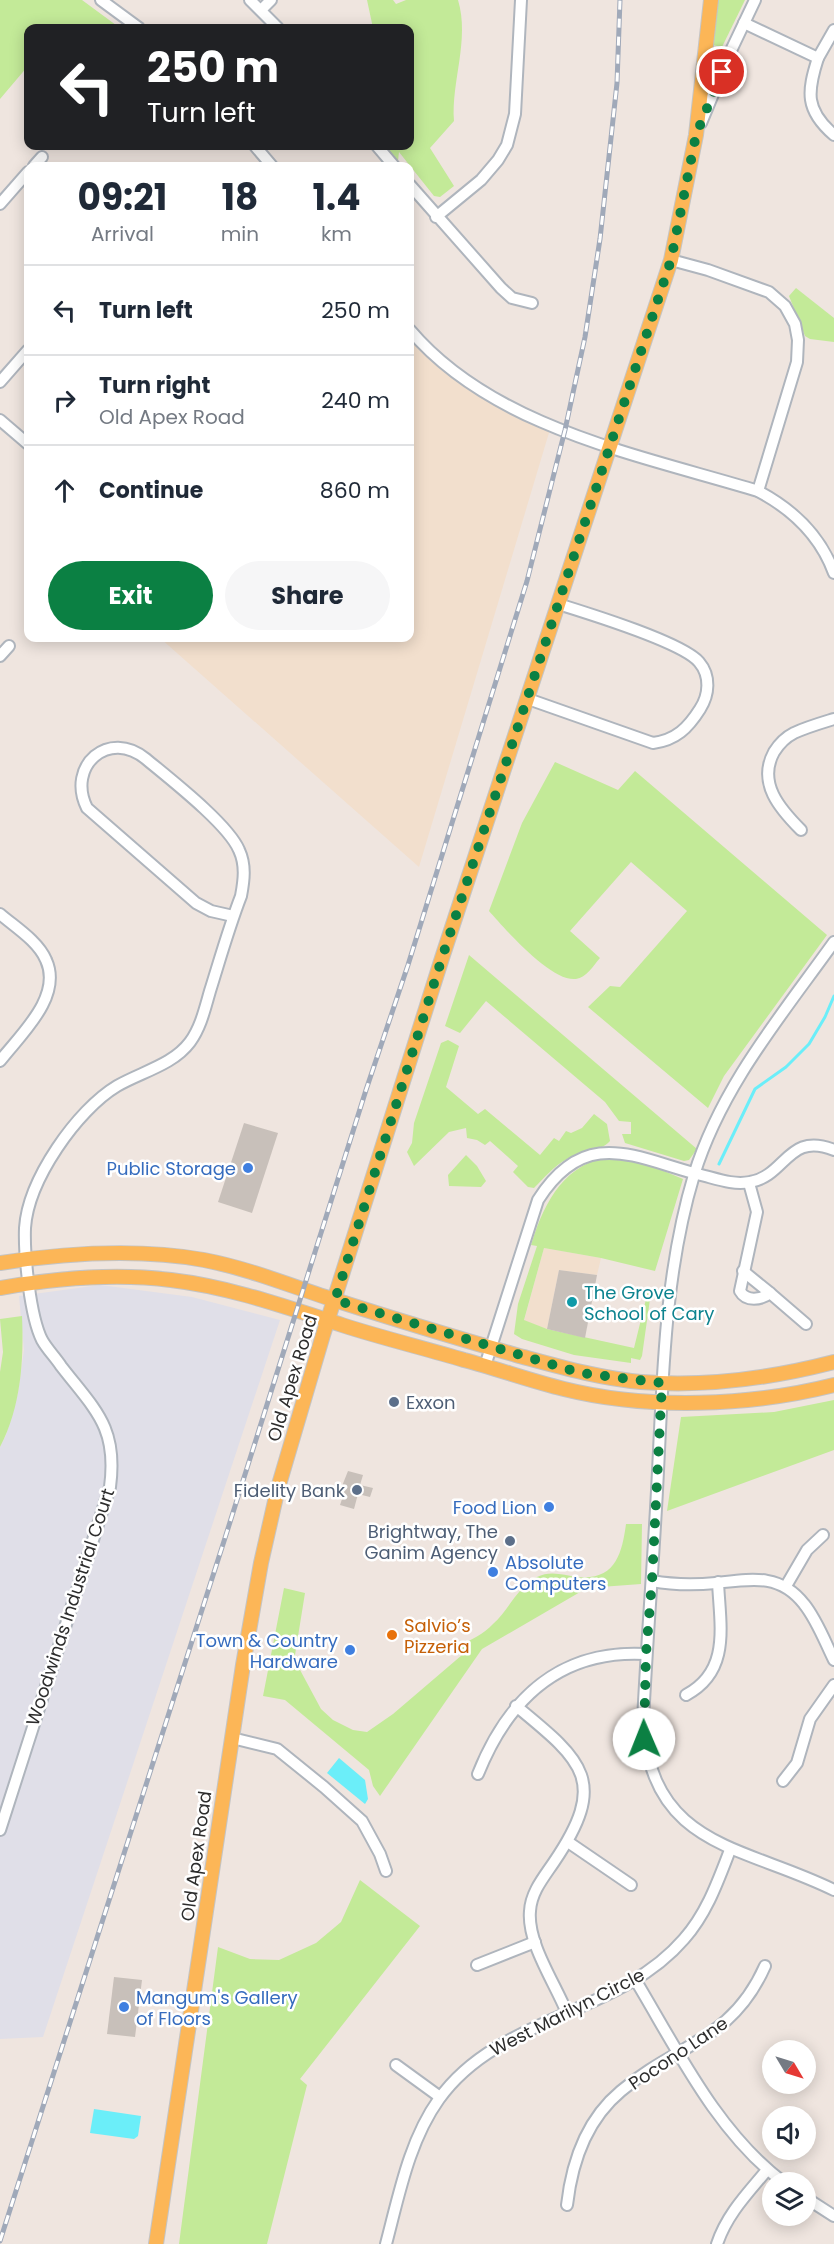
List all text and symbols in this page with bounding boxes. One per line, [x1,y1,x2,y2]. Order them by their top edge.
text: 250 m [147,38,279,97]
pin [696,46,747,97]
icon: left [48,48,126,126]
icon: arrive [705,55,738,88]
text: Turn left [147,94,256,131]
text: 09:21 [77,172,167,223]
text: 18 [221,172,258,223]
text: 1.4 [312,172,361,223]
text: Arrival [91,220,154,248]
text: min [221,220,259,248]
text: km [321,220,352,248]
icon: left [48,294,81,327]
text: Turn left [99,295,193,326]
text: 250 m [321,295,390,326]
text: Turn right [99,370,210,401]
icon: right [48,384,81,417]
text: 240 m [321,385,390,416]
text: Old Apex Road [99,403,245,431]
icon: ahead [48,474,81,507]
text: Continue [99,475,203,506]
text: 860 m [320,475,390,506]
button: Exit [48,561,213,630]
button: Share [225,561,390,630]
place label: Public Storage [106,1156,236,1181]
marker: Public Storage [241,1161,255,1175]
place label: The Grove School of Cary [584,1280,714,1326]
marker: The Grove School of Cary [565,1295,579,1309]
street label: Old Apex Road [261,1312,323,1444]
place label: Exxon [406,1390,456,1415]
marker: Exxon [387,1395,401,1409]
place label: Fidelity Bank [234,1478,346,1503]
marker: Fidelity Bank [350,1483,364,1497]
street label: Woodwinds Industrial Court [20,1485,120,1729]
place label: Food Lion [453,1495,537,1520]
marker: Food Lion [542,1500,556,1514]
place label: Brightway, The Ganim Agency [364,1519,498,1565]
marker: Brightway, The Ganim Agency [503,1534,517,1548]
place label: Absolute Computers [505,1550,606,1596]
marker: Absolute Computers [486,1565,500,1579]
place label: Salvio’s Pizzeria [404,1613,471,1659]
place label: Town & Country Hardware [196,1628,338,1674]
marker: Salvio’s Pizzeria [385,1628,399,1642]
marker: Town & Country Hardware [343,1643,357,1657]
position arrow [612,1707,676,1771]
street label: Old Apex Road [174,1789,218,1923]
street label: West Marilyn Circle [485,1962,649,2062]
place label: Mangum's Gallery of Floors [136,1985,298,2031]
marker: Mangum's Gallery of Floors [117,2000,131,2014]
street label: Pocono Lane [623,2011,733,2095]
north arrow [762,2040,816,2094]
map controls [762,2040,816,2226]
button: sound [762,2106,816,2160]
button: layers [762,2172,816,2226]

